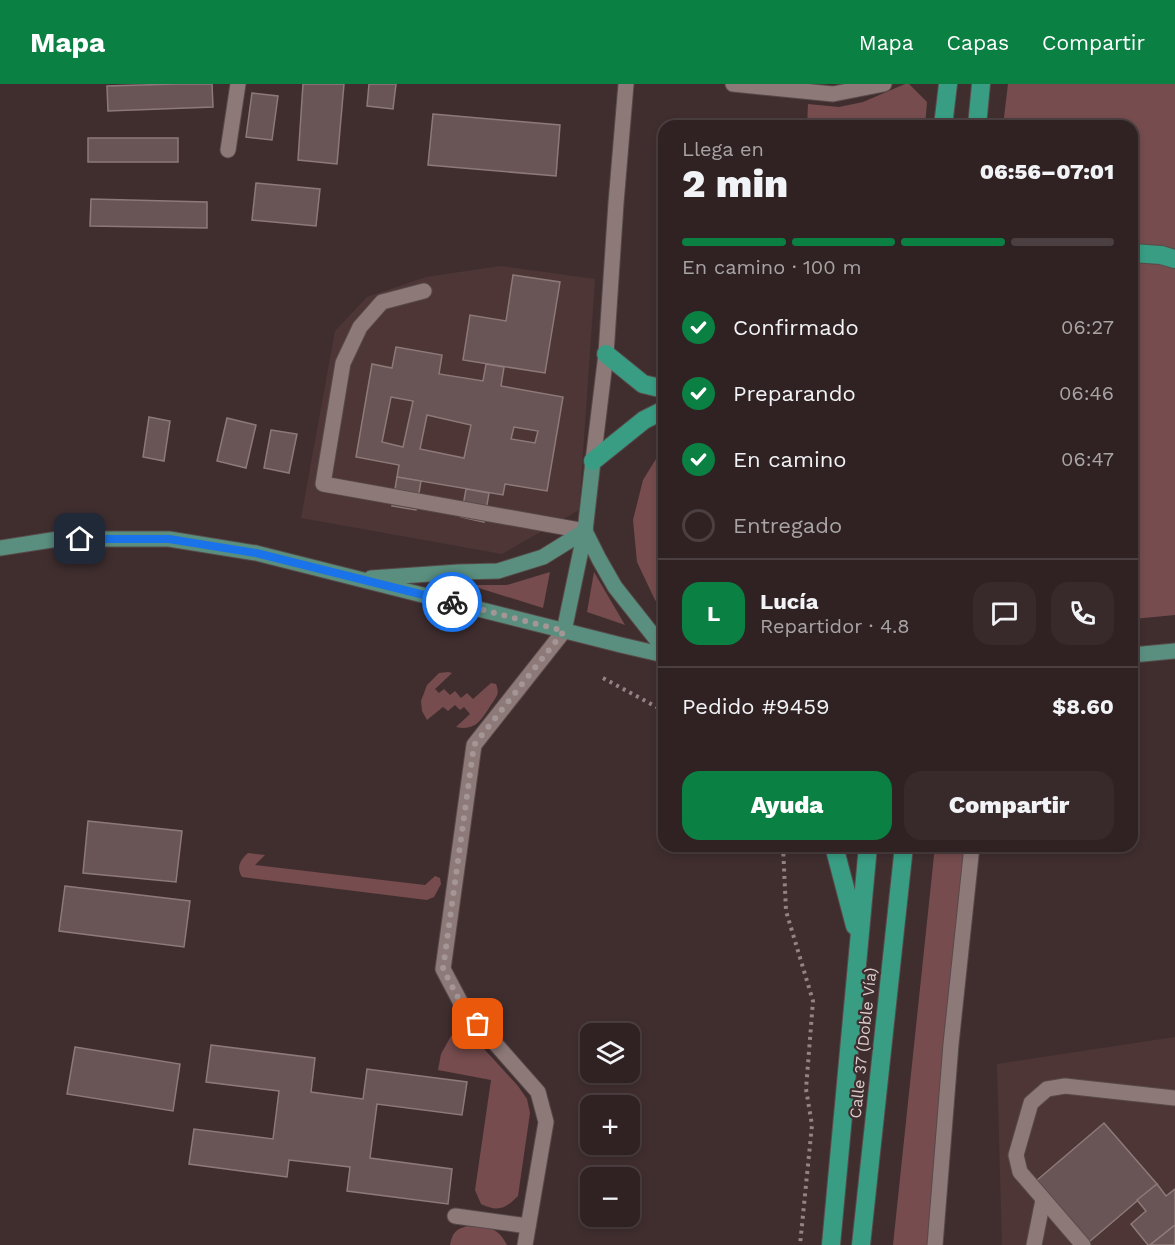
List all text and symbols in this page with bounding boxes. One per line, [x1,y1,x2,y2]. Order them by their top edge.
text: Mapa [30,26,105,59]
text: Mapa [859,30,914,55]
text: Capas [947,30,1009,55]
text: Compartir [1042,30,1145,55]
text: Llega en [682,137,764,161]
text: 06:56–07:01 [980,159,1114,184]
text: 2 min [682,161,788,206]
text: En camino · 100 m [682,255,862,279]
icon: check [682,311,715,344]
text: Confirmado [733,315,859,340]
text: 06:27 [1061,315,1114,339]
icon: check [682,377,715,410]
text: Preparando [733,381,856,406]
text: 06:46 [1059,381,1114,405]
icon: check [682,443,715,476]
text: En camino [733,447,847,472]
text: 06:47 [1061,447,1114,471]
pin [54,513,105,564]
text: Entregado [733,513,842,538]
icon: home [63,522,96,555]
courier [422,572,482,632]
button: chat [973,582,1036,645]
button: phone [1051,582,1114,645]
icon: bike [436,586,469,619]
text: Lucía [760,589,818,614]
text: L [707,601,720,626]
text: Repartidor · 4.8 [760,614,910,638]
text: Pedido #9459 [682,694,830,719]
text: $8.60 [1052,694,1114,719]
button: Ayuda [682,771,892,840]
button: Compartir [904,771,1114,840]
street label: Calle 37 (Doble Vía) [846,967,880,1119]
pin [452,998,503,1049]
icon: bag [461,1007,494,1040]
map controls [580,1023,640,1227]
button: layers [580,1023,640,1083]
button: + [580,1095,640,1155]
button: − [580,1167,640,1227]

